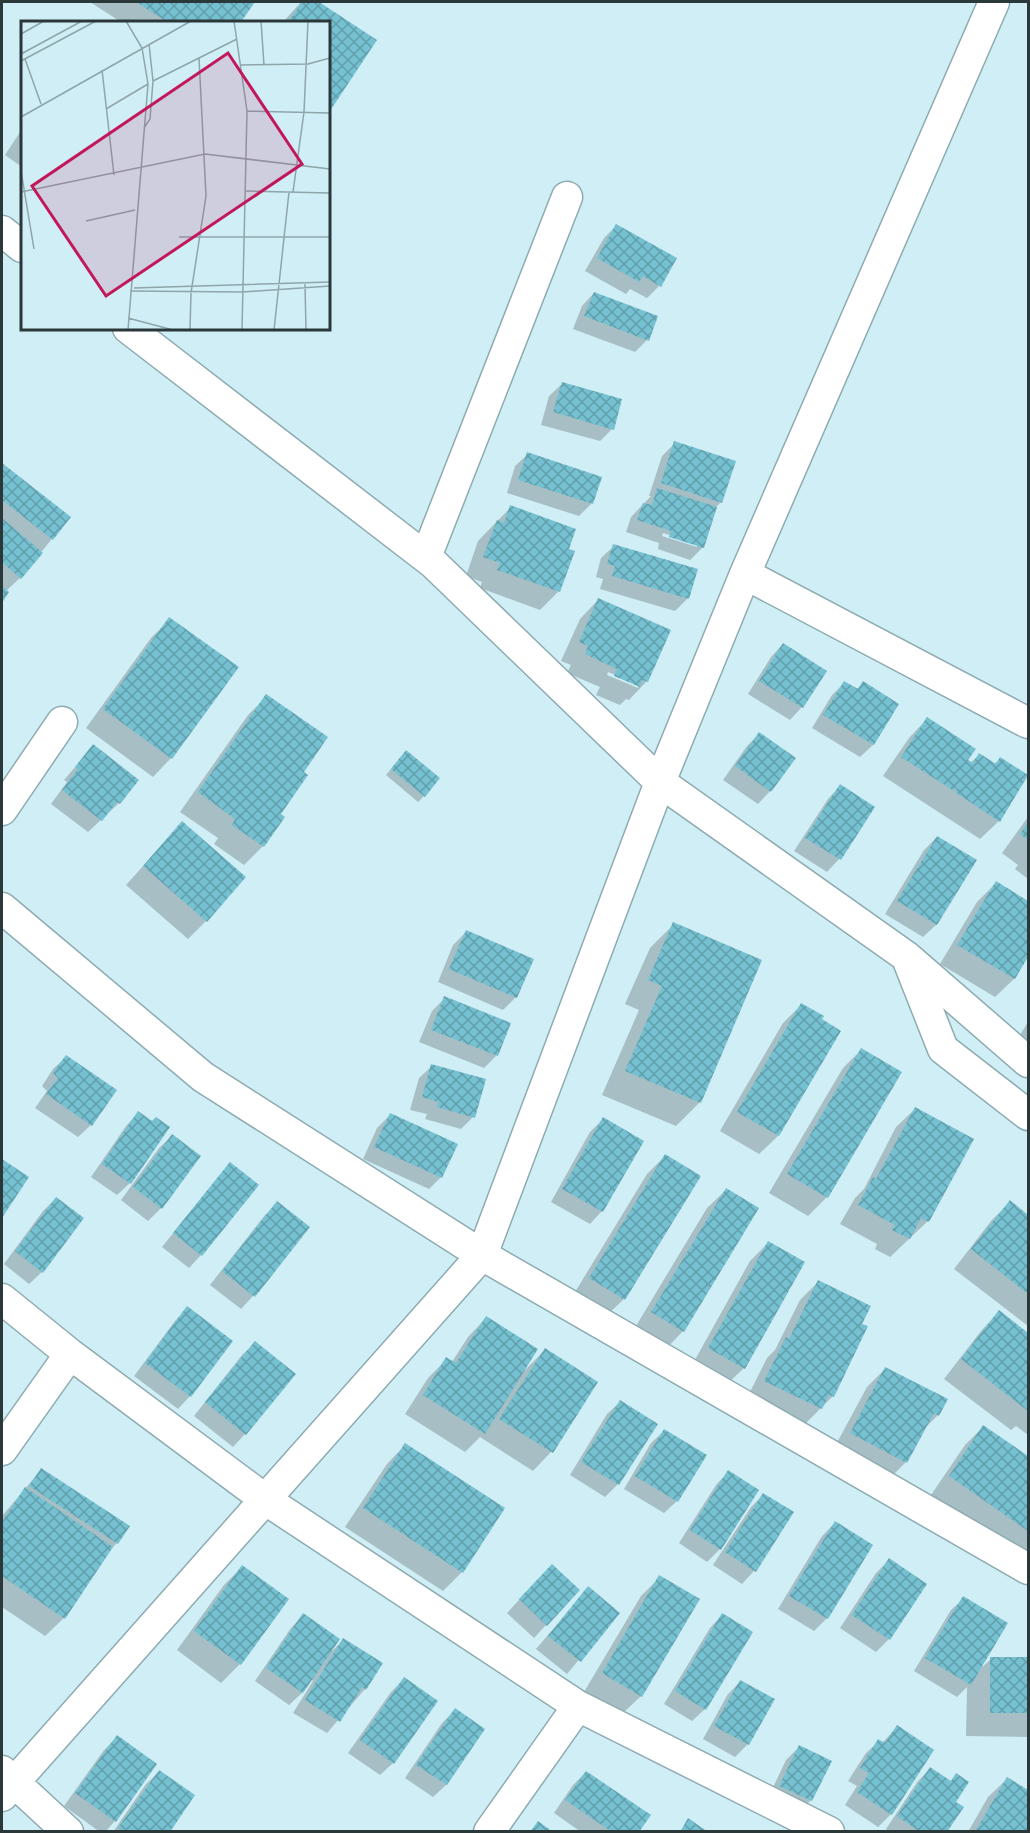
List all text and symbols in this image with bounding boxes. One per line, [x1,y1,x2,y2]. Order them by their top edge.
inset map [21,21,330,330]

